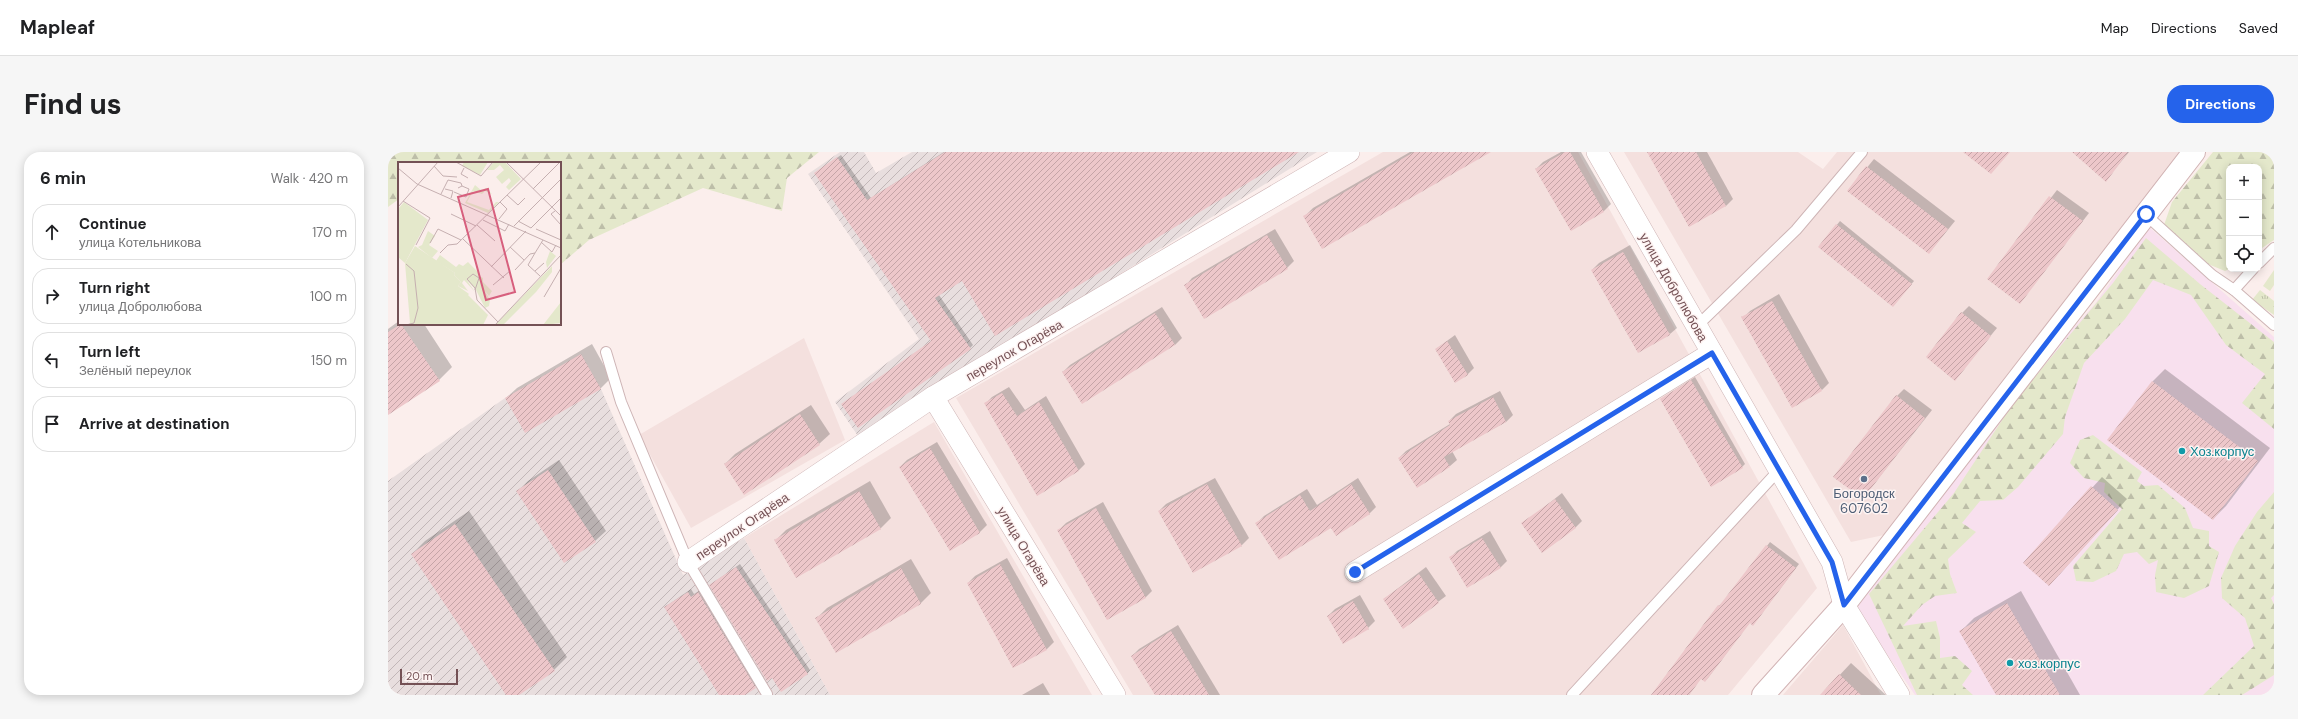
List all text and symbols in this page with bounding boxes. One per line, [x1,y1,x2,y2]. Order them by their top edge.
text: Mapleaf [20,15,95,40]
text: Map [2101,19,2129,37]
text: Directions [2151,19,2217,37]
text: Saved [2239,19,2278,37]
button: Directions [2167,85,2274,123]
text: Find us [24,86,122,123]
inset map [398,162,561,325]
map controls [2226,164,2262,272]
button: + [2226,164,2262,200]
text: 6 min [40,167,86,189]
text: Walk · 420 m [271,170,348,187]
button: − [2226,200,2262,236]
route start [2137,205,2155,223]
text: Continue [79,214,147,234]
icon: ahead [41,221,63,243]
text: 170 m [312,224,347,241]
street label: улица Добролюбова [1635,230,1712,345]
text: улица Котельникова [79,234,201,251]
button: locate [2226,236,2262,272]
text: Turn right [79,278,150,298]
icon: right [41,285,63,307]
text: 100 m [310,288,347,305]
text: улица Добролюбова [79,298,202,315]
street label: переулок Огарёва [963,315,1066,385]
text: Turn left [79,342,140,362]
icon: left [41,349,63,371]
text: 150 m [311,352,347,369]
text: Зелёный переулок [79,362,191,379]
icon: arrive [41,413,63,435]
text: Arrive at destination [79,414,230,434]
place label: Хоз.корпус [2190,443,2255,460]
marker: Хоз.корпус [2177,446,2187,456]
marker: Богородск 607602 [1859,474,1869,484]
place label: Богородск 607602 [1833,485,1895,517]
street label: переулок Огарёва [692,488,793,564]
street label: улица Огарёва [993,504,1054,590]
route end [1346,563,1364,581]
place label: хоз.корпус [2018,655,2081,672]
marker: хоз.корпус [2005,658,2015,668]
scale bar [400,667,458,686]
text: 20 m [406,669,432,683]

